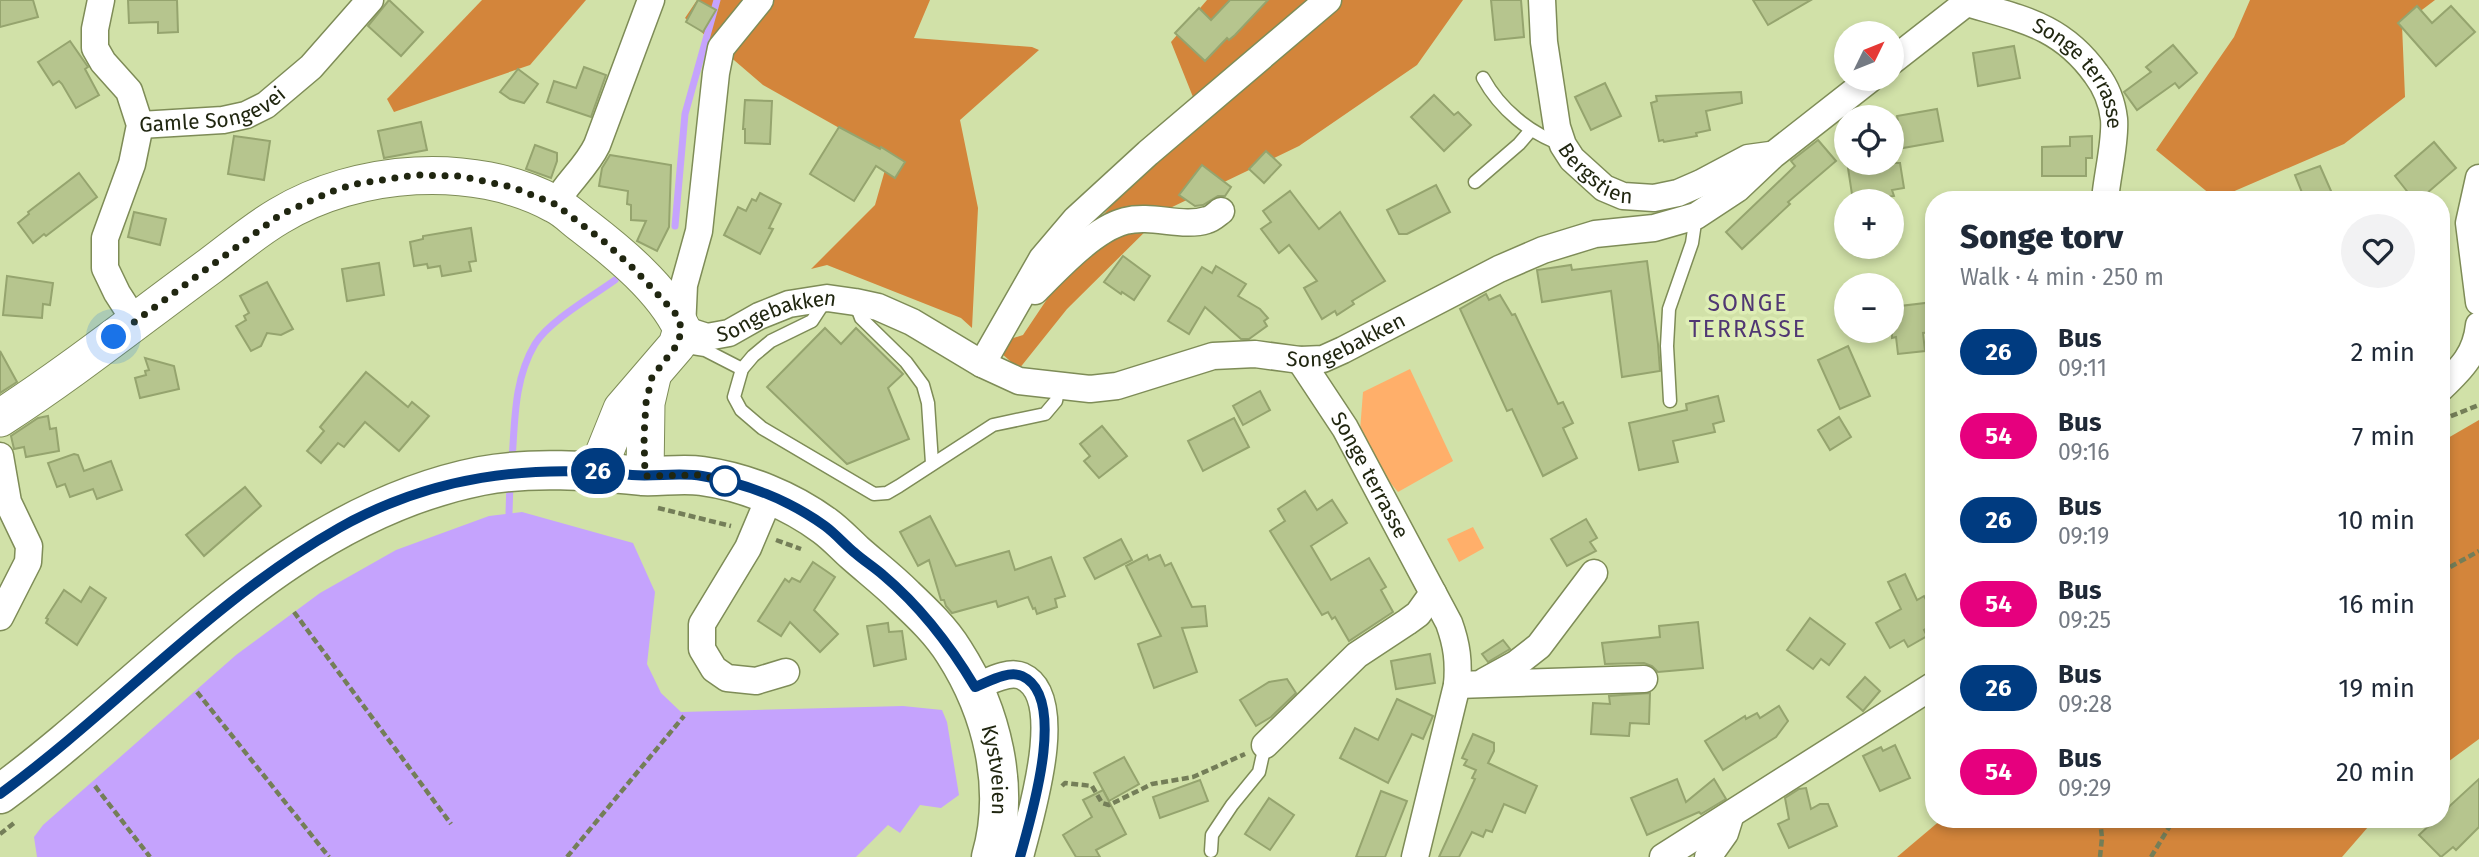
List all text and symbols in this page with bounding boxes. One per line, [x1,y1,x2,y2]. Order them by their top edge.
street label: Songe terrasse [2028,12,2127,129]
north arrow [1834,21,1904,91]
map controls [1834,21,1904,343]
street label: Gamle Songevei [139,81,291,138]
button: locate [1834,105,1904,175]
street label: Bergstien [1552,138,1633,210]
button: + [1834,189,1904,259]
button: heart [2341,214,2415,288]
text: Songe torv [1960,217,2123,257]
text: Walk · 4 min · 250 m [1960,263,2164,291]
button: − [1834,273,1904,343]
street label: Songebakken [714,285,838,348]
district label: SONGE TERRASSE [1689,289,1807,343]
street label: Songebakken [1285,307,1410,373]
your location [96,319,131,354]
text: Bus [2058,323,2101,354]
text: 2 min [2350,337,2415,368]
text: 26 [1986,338,2011,366]
text: 09:11 [2058,354,2107,382]
street label: Songe terrasse [1325,407,1415,543]
text: Bus [2058,407,2101,438]
text: 7 min [2352,421,2415,452]
text: 54 [1985,422,2012,450]
text: 09:16 [2058,438,2110,466]
line badge: 26 [566,448,630,494]
text: 26 [585,457,611,485]
unlabelled marker [710,466,740,496]
text: Bus [2058,491,2101,522]
text: 10 min [2337,505,2415,536]
text: 26 [1986,506,2011,534]
text: 09:19 [2058,522,2109,550]
text: Bus [2058,575,2101,606]
text: 16 min [2338,589,2415,620]
text: 54 [1985,590,2012,618]
text: 09:25 [2058,606,2111,634]
text: Bus [2058,659,2101,690]
text: 19 min [2338,673,2415,704]
text: 26 [1986,674,2011,702]
text: 09:28 [2058,690,2112,718]
street label: Kystveien [975,722,1012,816]
text: Bus [2058,743,2101,774]
text: 20 min [2336,757,2415,788]
text: 54 [1985,758,2012,786]
text: 09:29 [2058,774,2111,802]

